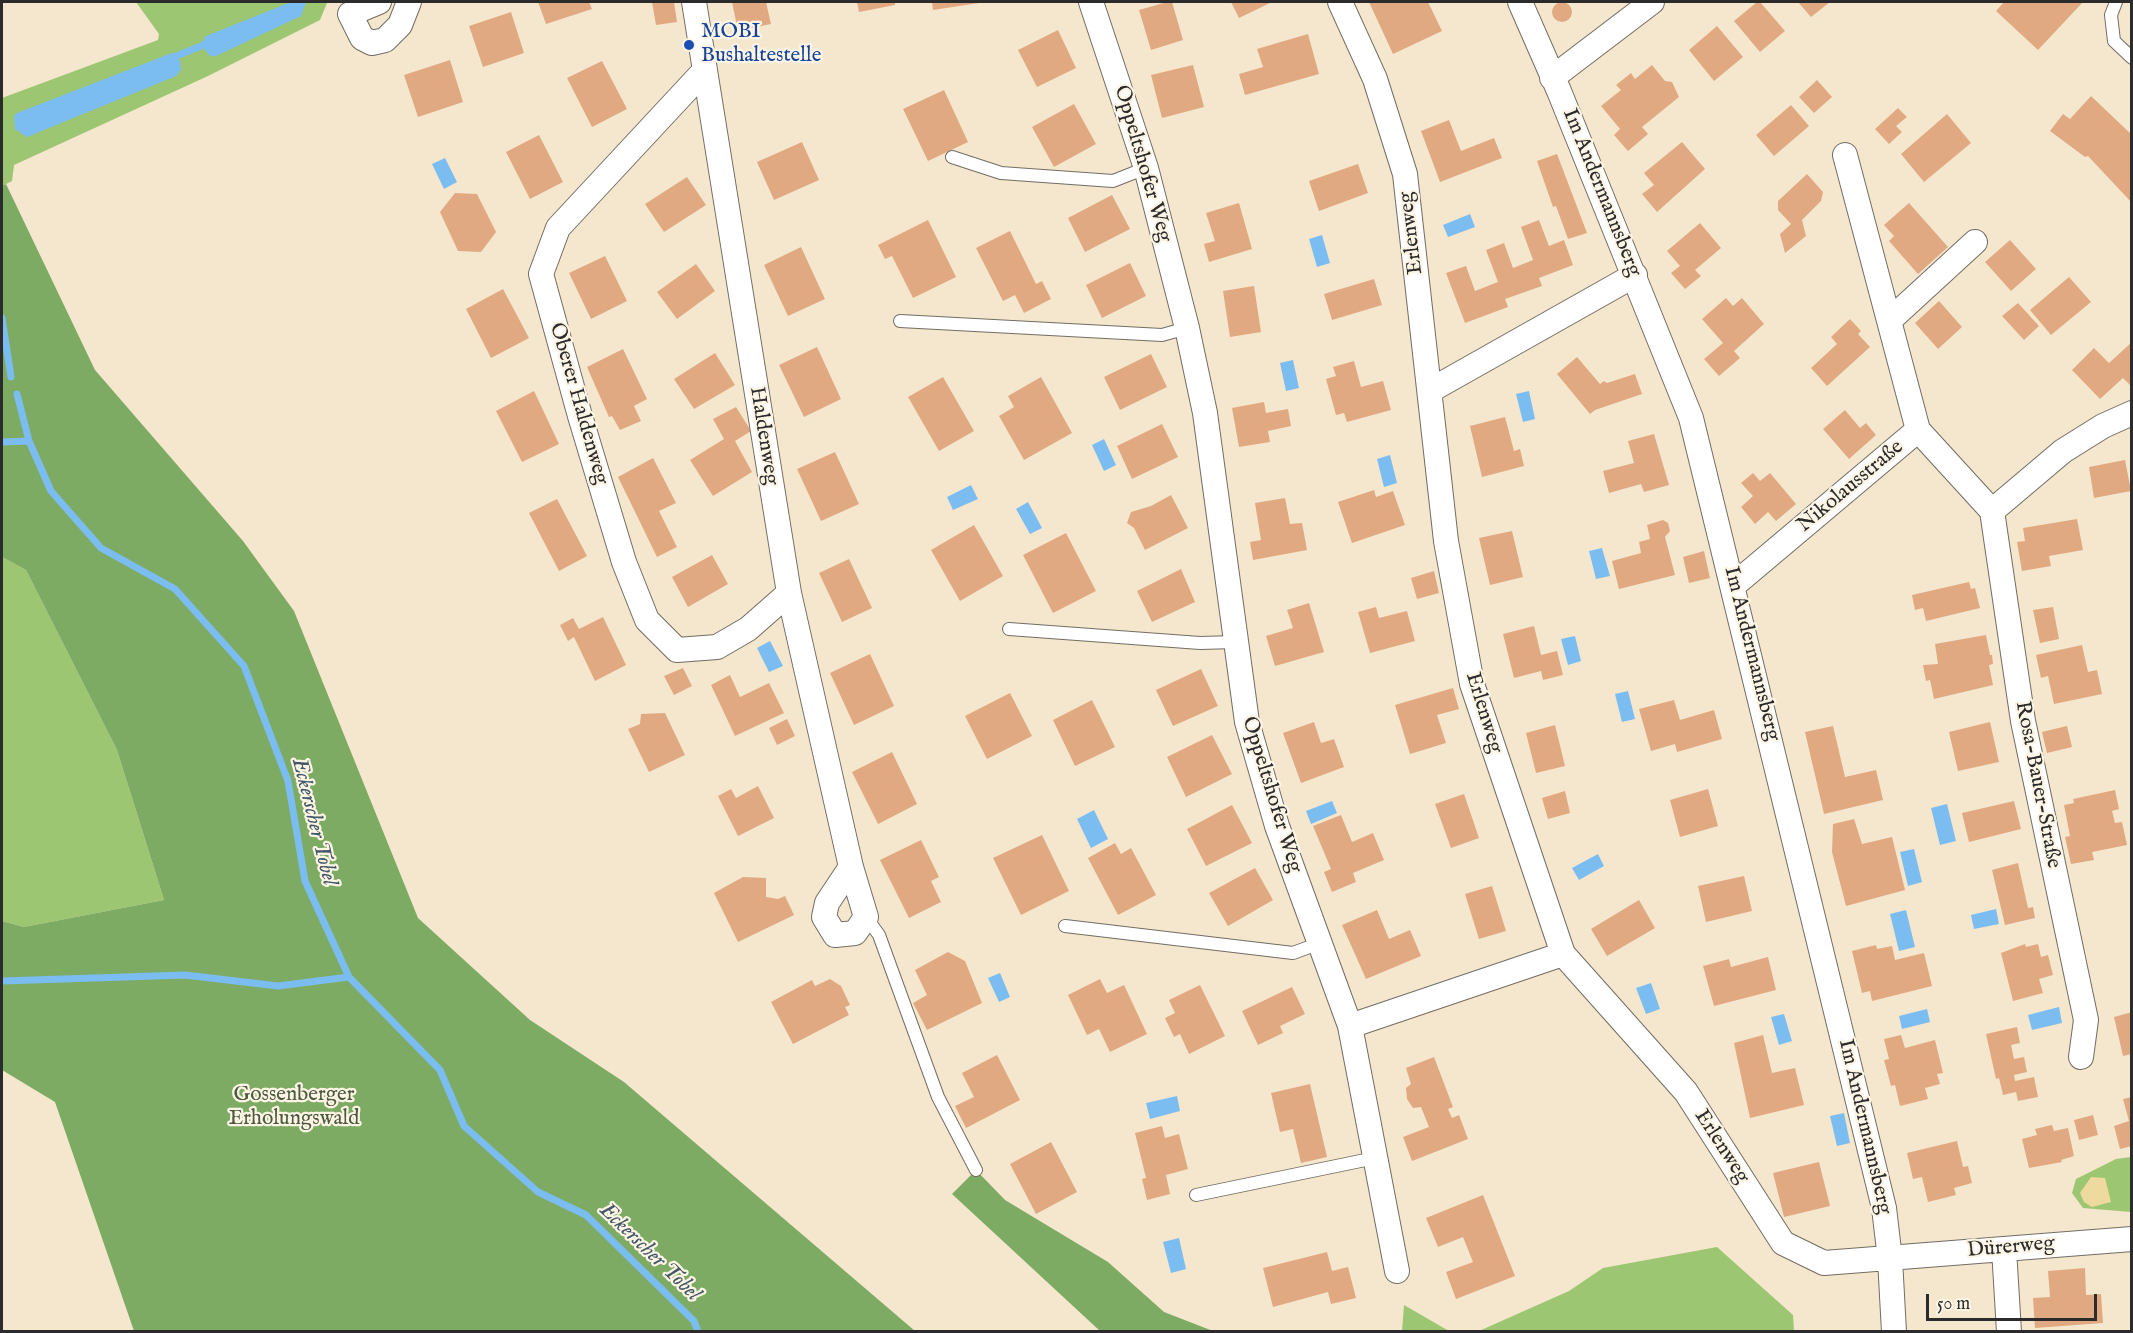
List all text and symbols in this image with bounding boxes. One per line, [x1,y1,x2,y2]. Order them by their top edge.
place label: MOBI Bushaltestelle [701,20,821,70]
marker: MOBI Bushaltestelle [682,38,696,52]
street label: Oppeltshofer Weg [1108,83,1176,245]
street label: Im Andermannsberg [1556,105,1646,281]
street label: Erlenweg [1394,190,1430,276]
street label: Oberer Haldenweg [543,320,613,488]
street label: Haldenweg [743,385,783,487]
street label: Nikolausstraße [1793,435,1909,539]
street label: Im Andermannsberg [1717,564,1785,744]
street label: Erlenweg [1459,670,1507,756]
street label: Rosa-Bauer-Straße [2008,699,2066,871]
street label: Oppeltshofer Weg [1235,714,1307,876]
water label: Eckerscher Tobel [284,756,342,888]
street label: Im Andermannsberg [1832,1037,1896,1217]
park label: Gossenberger Erholungswald [229,1083,359,1133]
street label: Erlenweg [1688,1105,1754,1189]
water label: Eckerscher Tobel [593,1198,705,1308]
street label: Dürerweg [1966,1232,2056,1264]
scale bar [1929,1282,2100,1320]
text: 50 m [1937,1293,1970,1316]

